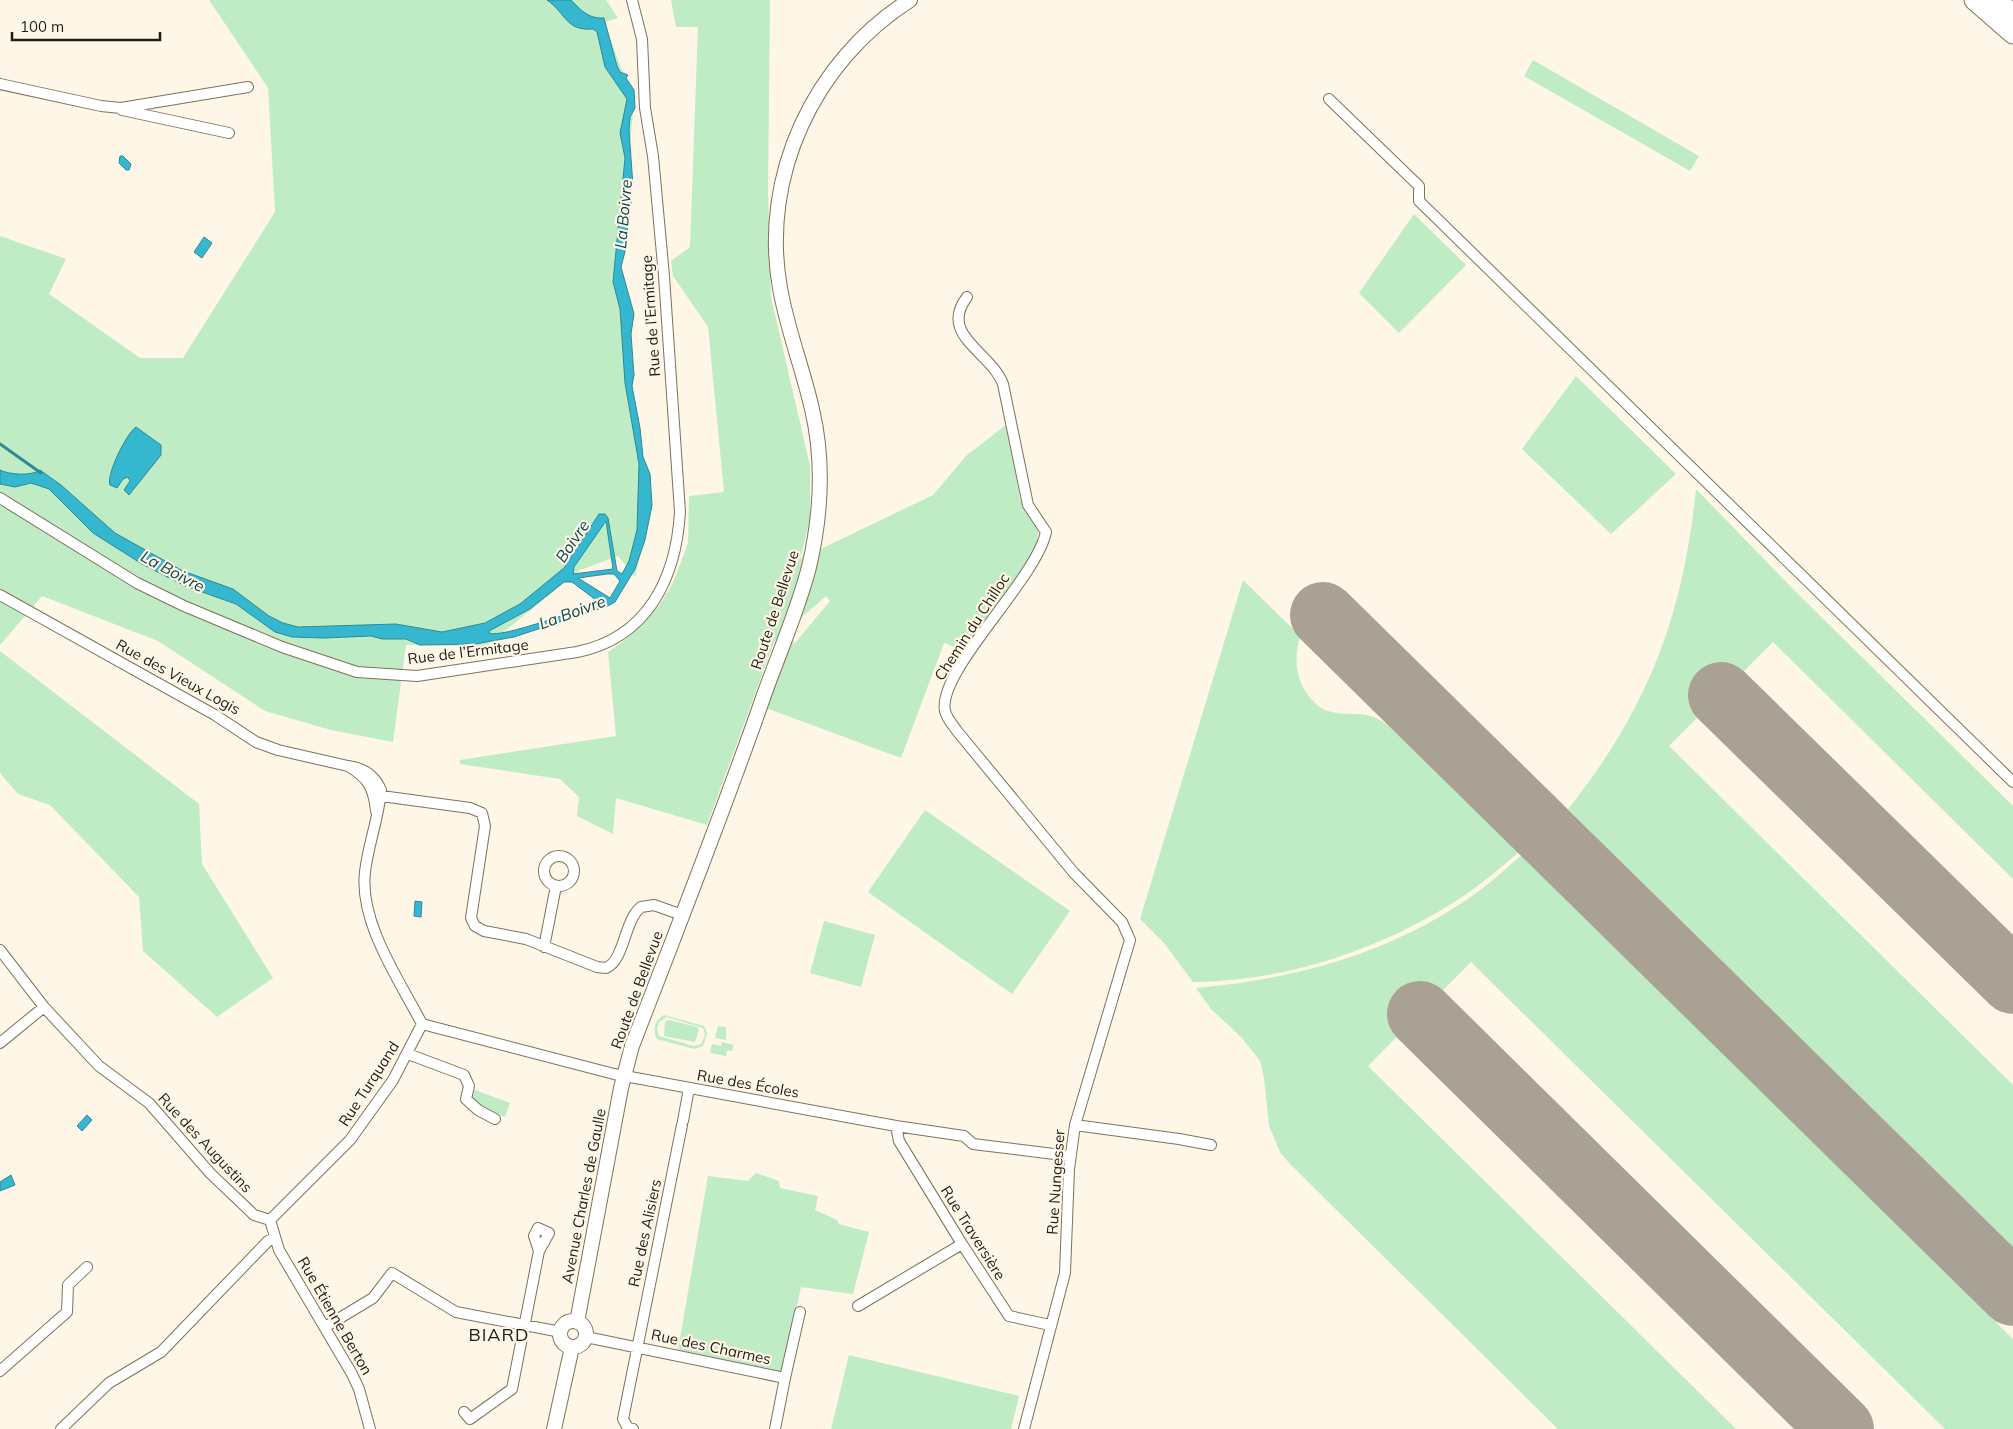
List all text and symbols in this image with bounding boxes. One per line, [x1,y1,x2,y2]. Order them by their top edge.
scale bar [12,10,160,42]
text: 100 m [20,17,64,36]
water label: La Boivre [610,178,636,249]
street label: Rue de l’Ermitage [637,255,664,377]
water label: Boivre [551,516,594,566]
water label: La Boivre [138,546,209,596]
street label: Route de Bellevue [746,548,803,672]
street label: Chemin du Chilloc [930,570,1013,684]
water label: La Boivre [536,591,608,633]
street label: Rue des Vieux Logis [113,635,244,719]
street label: Rue de l’Ermitage [406,635,529,668]
street label: Route de Bellevue [606,928,667,1051]
street label: Rue Turquand [334,1038,403,1130]
street label: Rue des Écoles [696,1065,801,1102]
street label: Rue des Augustins [154,1089,256,1196]
street label: Avenue Charles de Gaulle [557,1107,610,1285]
street label: Rue Nungesser [1042,1128,1069,1235]
street label: Rue des Alisiers [624,1177,665,1289]
street label: Rue Traversière [937,1182,1010,1283]
street label: Rue Étienne Berton [294,1253,377,1378]
district label: BIARD [468,1323,530,1346]
street label: Rue des Charmes [650,1325,773,1368]

